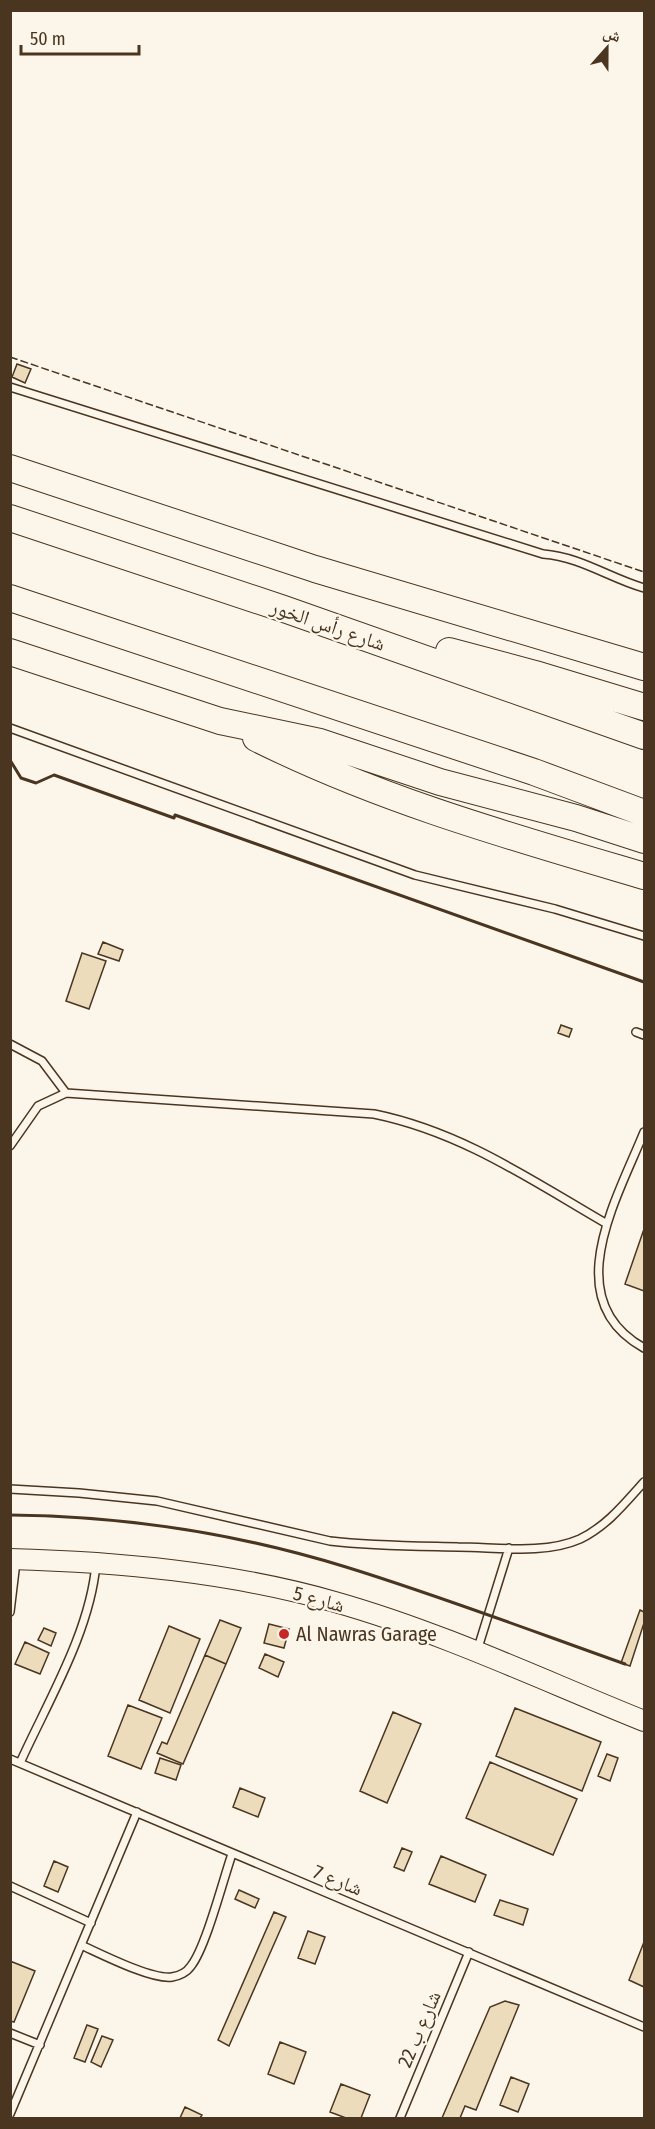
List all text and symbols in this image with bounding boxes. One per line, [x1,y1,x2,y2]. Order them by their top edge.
scale bar [21,18,140,56]
north arrow [577,18,637,78]
text: ش [601,23,624,46]
text: 50 m [30,28,66,50]
street label: شارع رأس الخور [266,594,388,657]
street label: شارع 5 [291,1581,347,1618]
place label: Al Nawras Garage [296,1622,437,1646]
marker: Al Nawras Garage [277,1627,291,1641]
street label: شارع 7 [310,1859,366,1902]
street label: شارع ب 22 [392,1987,447,2071]

